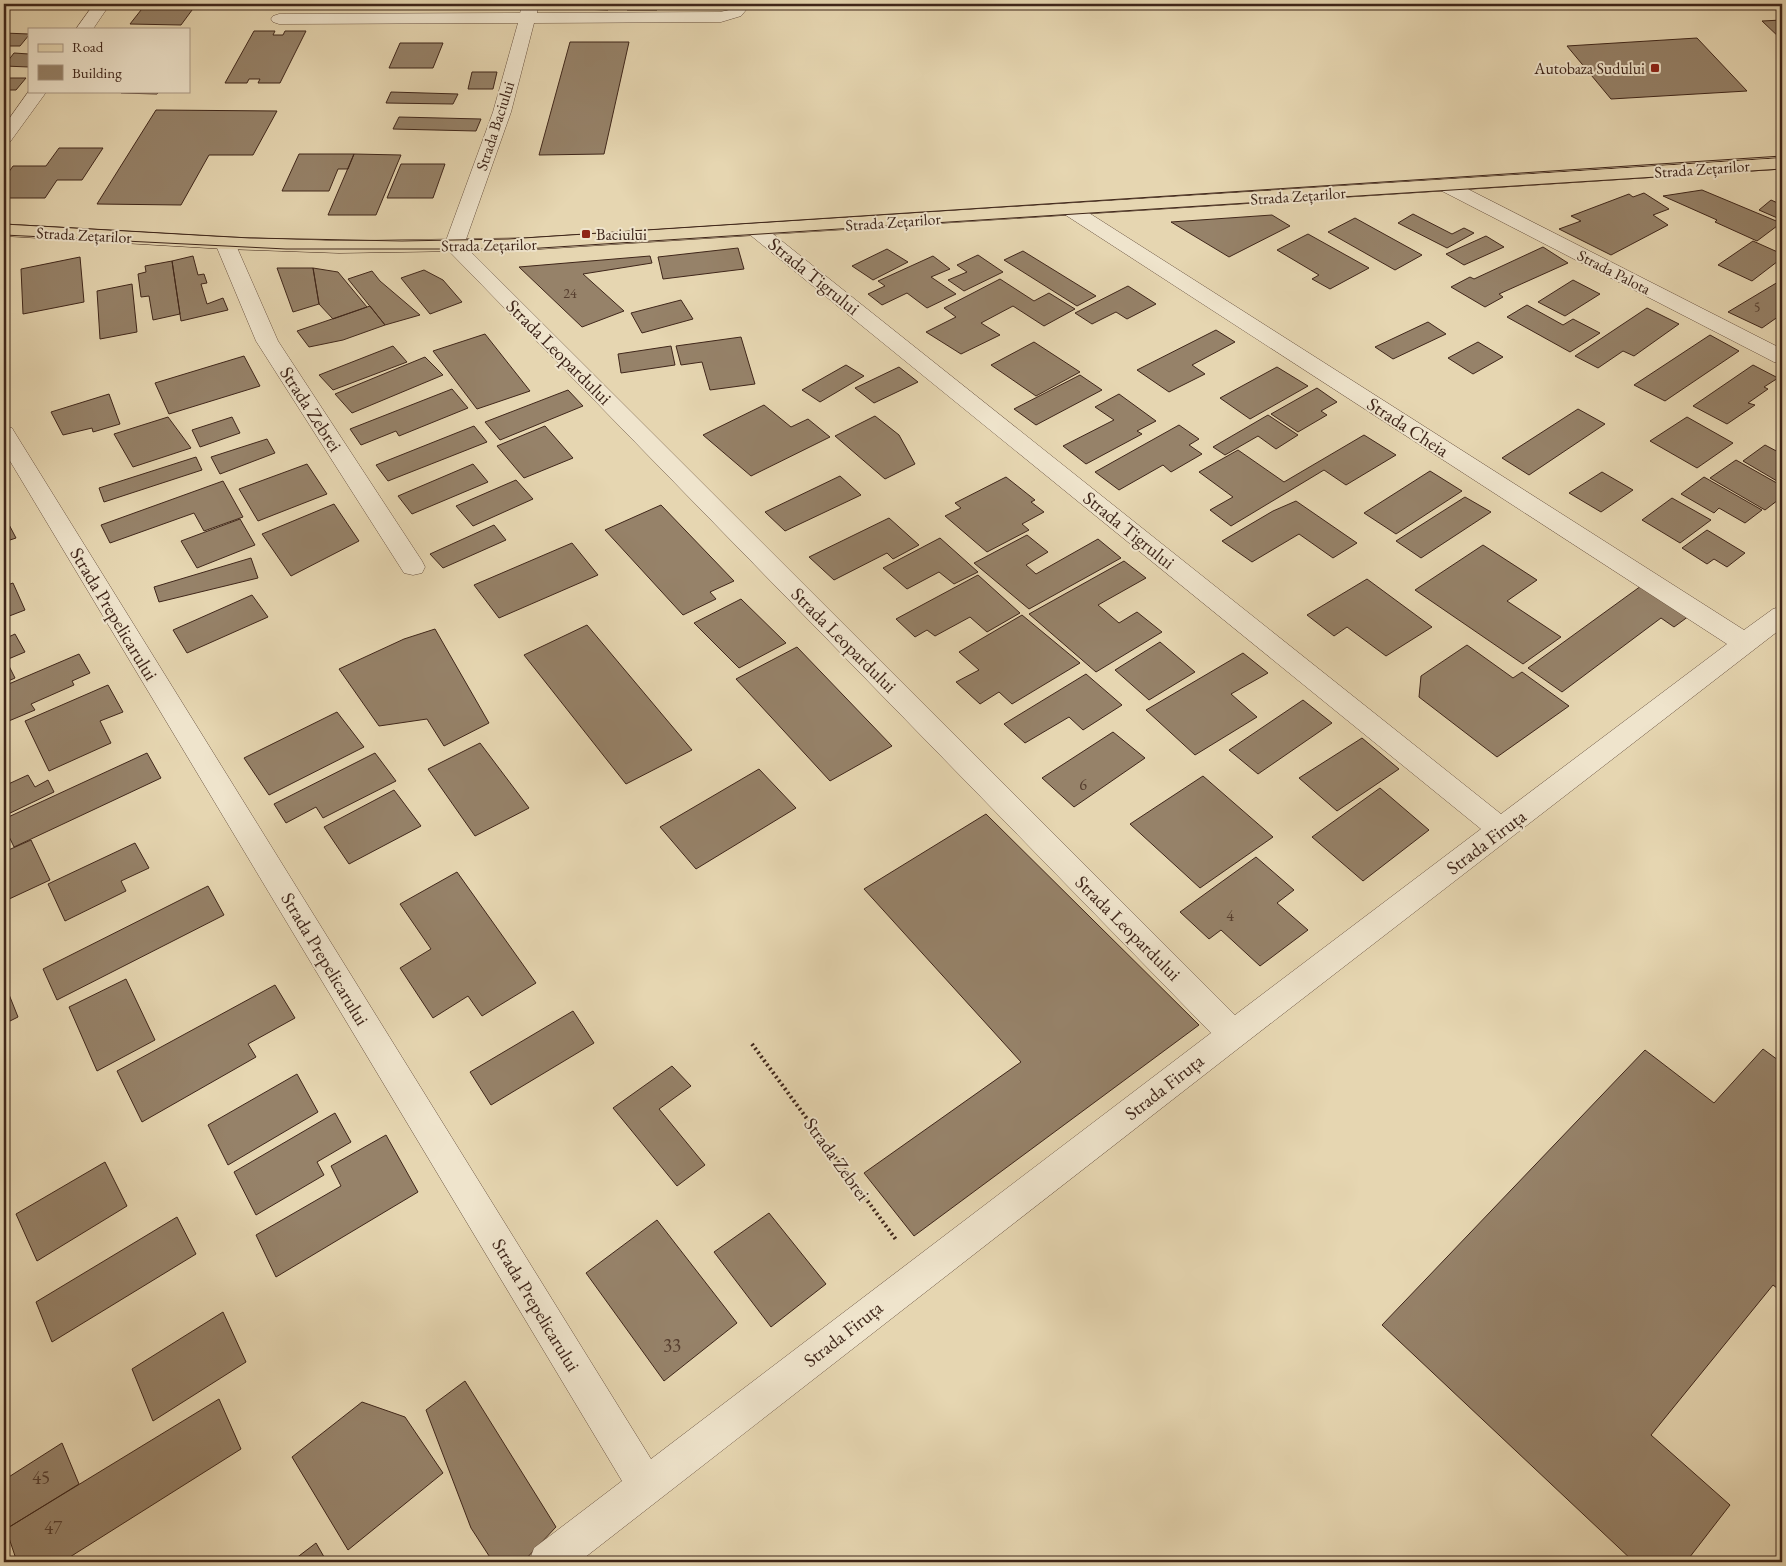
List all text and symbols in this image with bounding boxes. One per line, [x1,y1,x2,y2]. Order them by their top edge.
legend [28,28,190,92]
text: Road [72,37,104,56]
place label: Autobaza Sudului [1533,58,1645,79]
marker: Autobaza Sudului [1649,62,1661,74]
text: Building [72,63,122,82]
street label: Strada Baciului [471,79,519,173]
street label: Strada Zețarilor [1654,155,1751,183]
street label: Strada Zețarilor [1250,182,1347,210]
street label: Strada Zețarilor [845,208,942,236]
street label: Strada Zețarilor [36,222,133,248]
place label: Baciului [596,224,647,245]
marker: Baciului [580,228,592,240]
street label: Strada Tigrului [763,231,865,321]
street label: Strada Zețarilor [441,234,538,256]
street label: Strada Palota [1574,245,1655,300]
house number: 24 [563,284,577,302]
street label: Strada Leopardului [501,294,617,410]
house number: 5 [1754,298,1760,316]
street label: Strada Zebrei [274,362,348,457]
street label: Strada Cheia [1362,391,1454,463]
street label: Strada Tigrului [1078,485,1180,575]
street label: Strada Prepelicarului [64,543,164,685]
street label: Strada Leopardului [786,582,902,698]
house number: 6 [1079,774,1087,795]
street label: Strada Firuța [1441,803,1531,880]
street label: Strada Leopardului [1070,870,1186,986]
street label: Strada Prepelicarului [275,888,375,1030]
house number: 4 [1226,905,1234,926]
street label: Strada Firuța [1119,1048,1209,1126]
street label: Strada Zebrei [798,1112,876,1206]
street label: Strada Prepelicarului [486,1234,586,1376]
street label: Strada Firuța [798,1295,888,1373]
house number: 33 [663,1333,681,1358]
house number: 45 [32,1465,50,1490]
house number: 47 [44,1515,63,1540]

